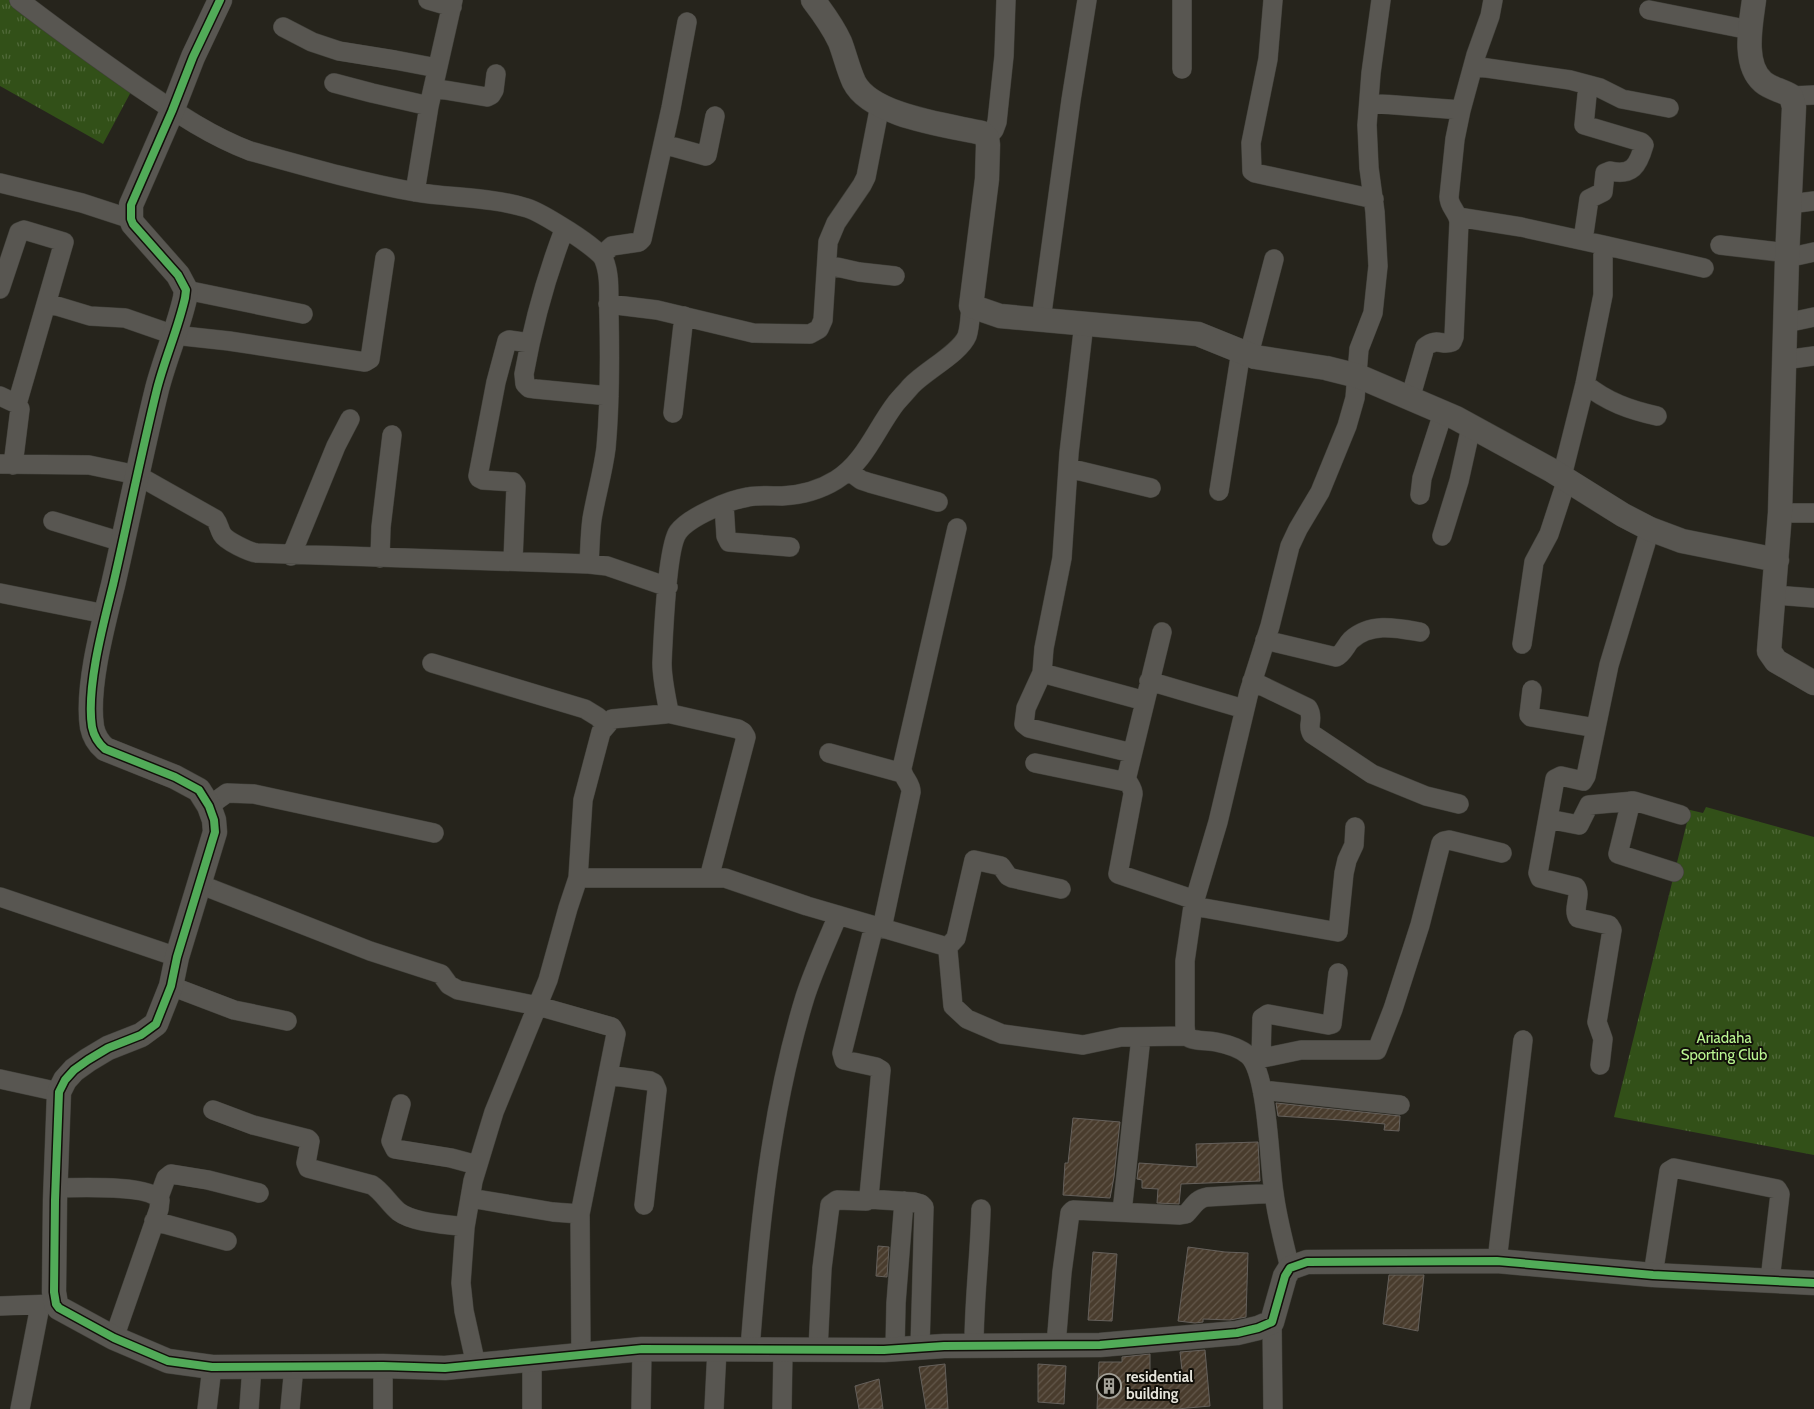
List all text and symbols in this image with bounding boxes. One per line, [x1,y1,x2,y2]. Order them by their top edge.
park label: Ariadaha Sporting Club [1681,1029,1767,1064]
place label: residential building [1126,1368,1193,1403]
building icon: residential building [1096,1373,1122,1399]

